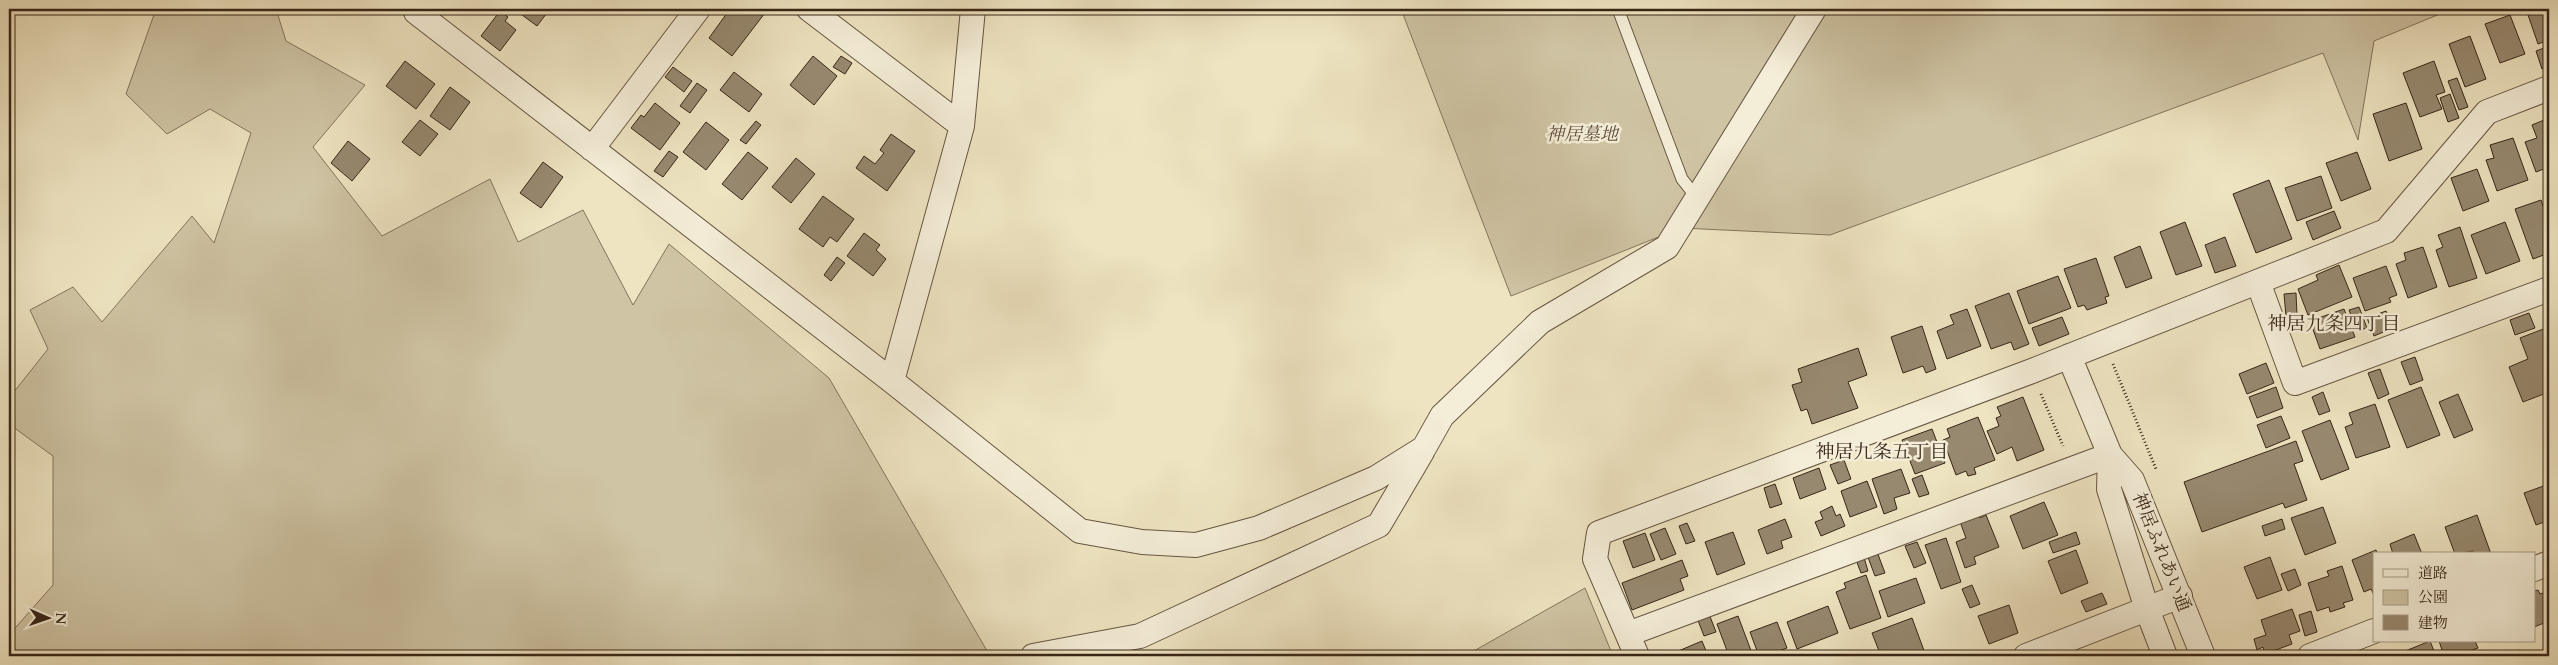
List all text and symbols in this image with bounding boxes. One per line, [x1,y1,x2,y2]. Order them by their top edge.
park label: 神居墓地 [1546,122,1620,147]
district label: 神居九条四丁目 [2267,311,2401,337]
district label: 神居九条五丁目 [1815,439,1949,465]
street label: 神居ふれあい通 [2126,489,2197,615]
legend [2373,552,2536,642]
text: 道路 [2418,563,2448,583]
text: 公園 [2418,587,2448,607]
north arrow [22,592,72,642]
text: N [51,612,70,625]
text: 建物 [2418,613,2448,633]

